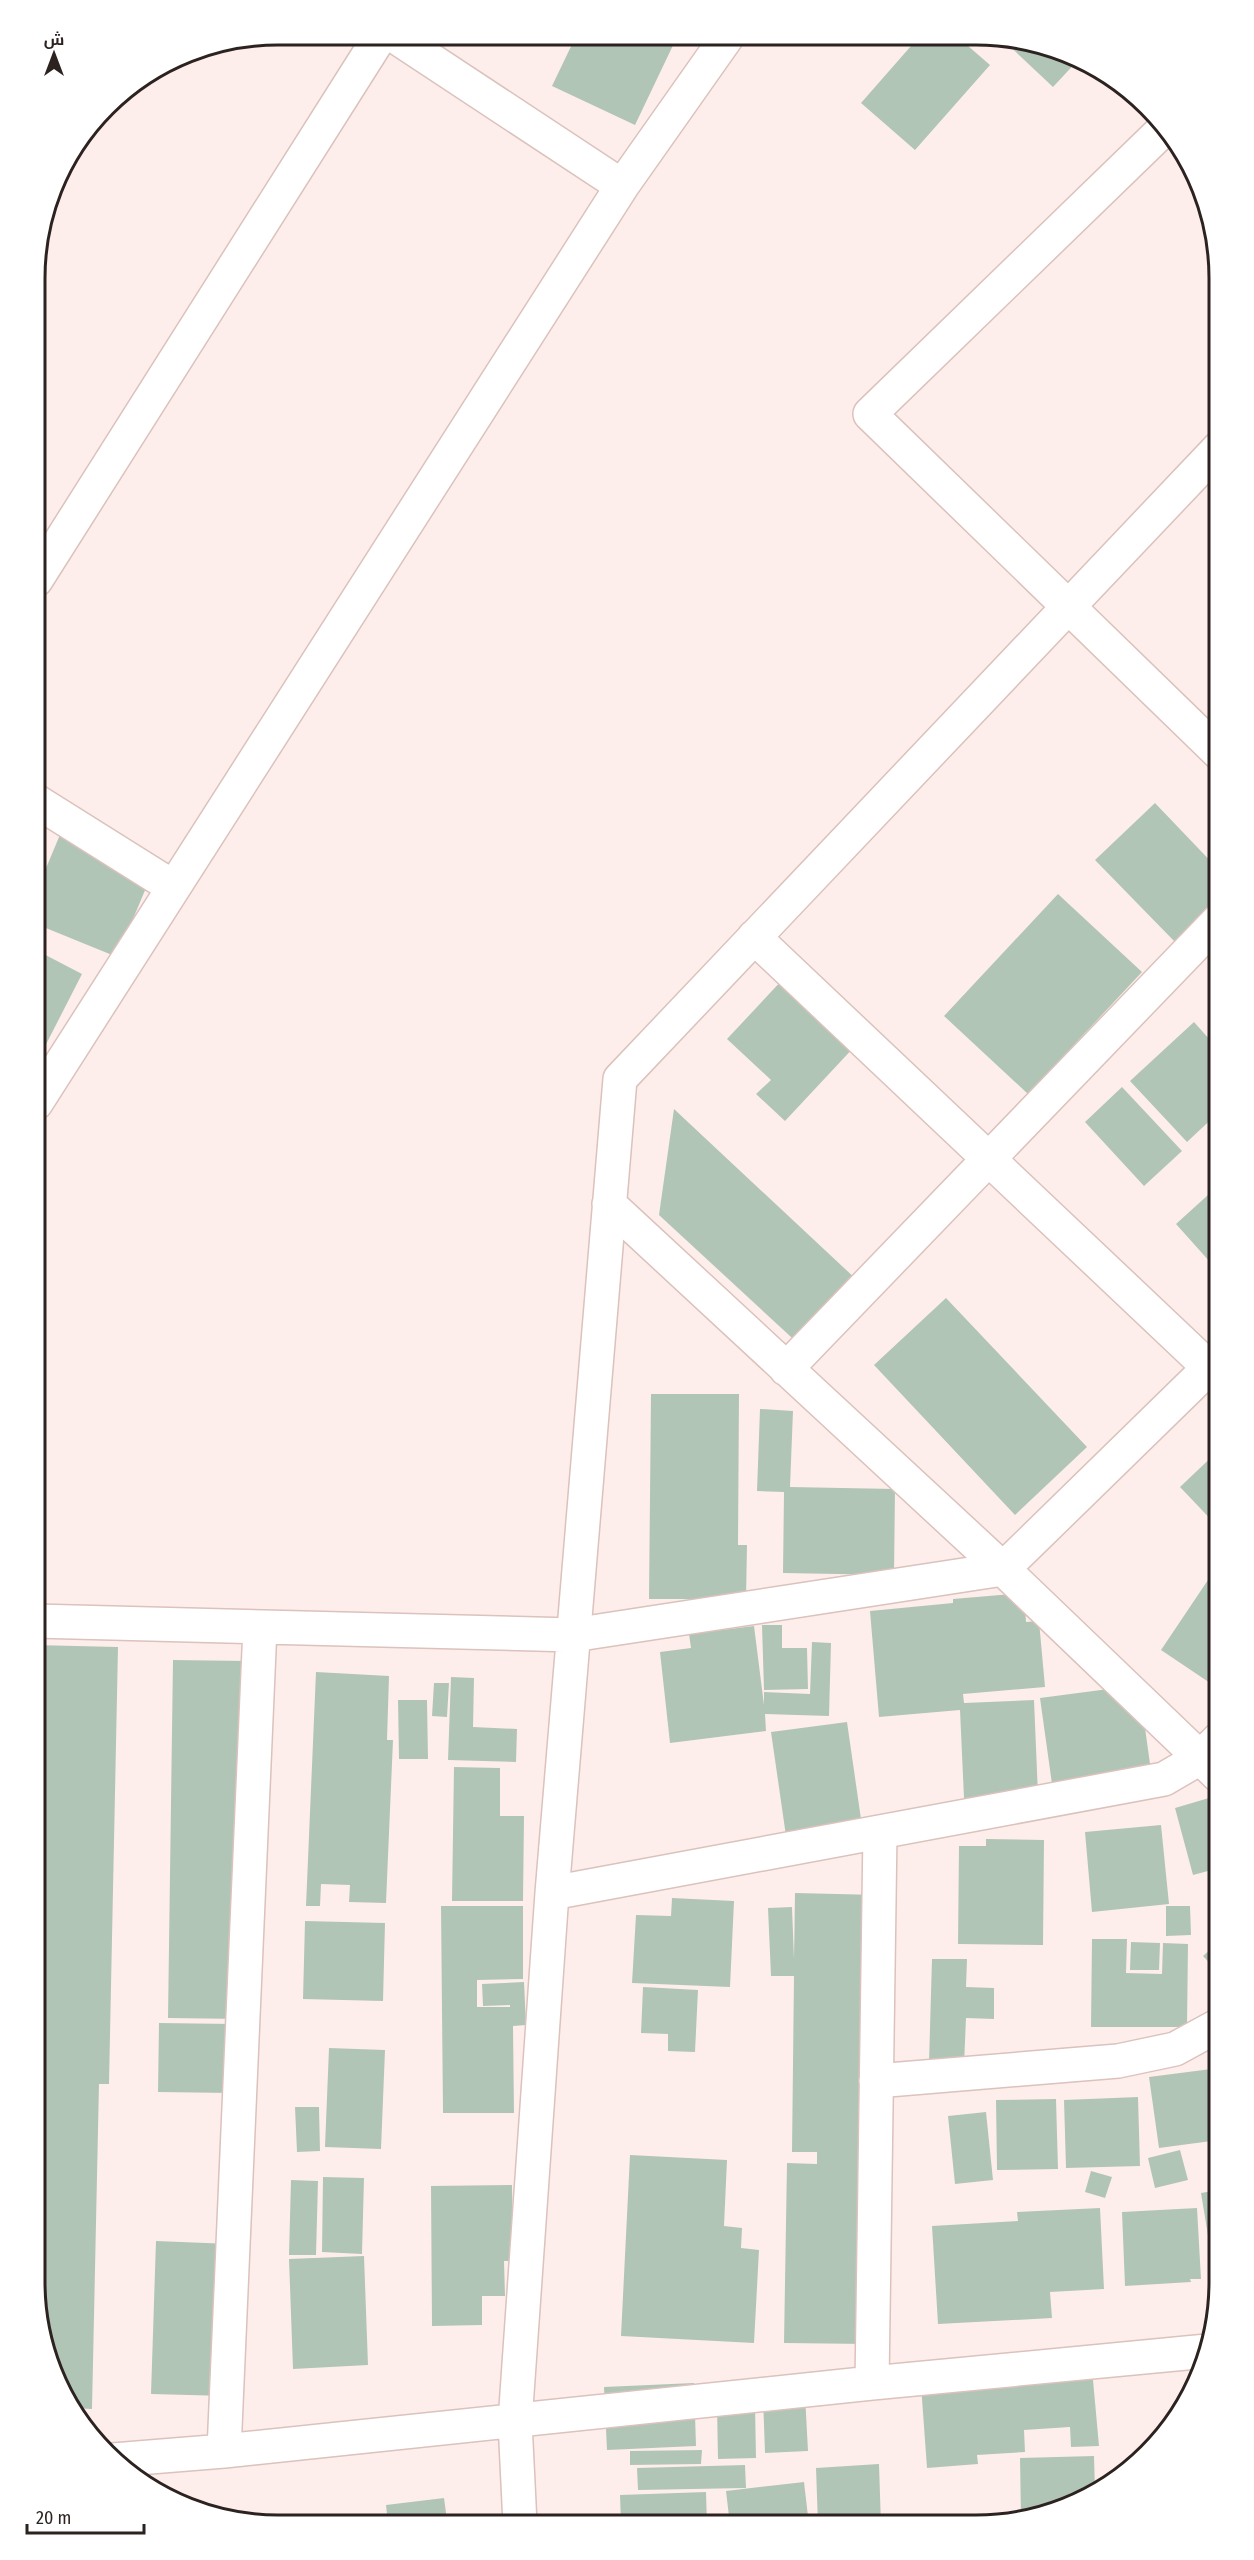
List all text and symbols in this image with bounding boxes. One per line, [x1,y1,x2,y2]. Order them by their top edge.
north arrow [24,24,84,84]
text: ش [44,30,64,49]
scale bar [27,2497,144,2535]
text: 20 m [36,2507,71,2529]

